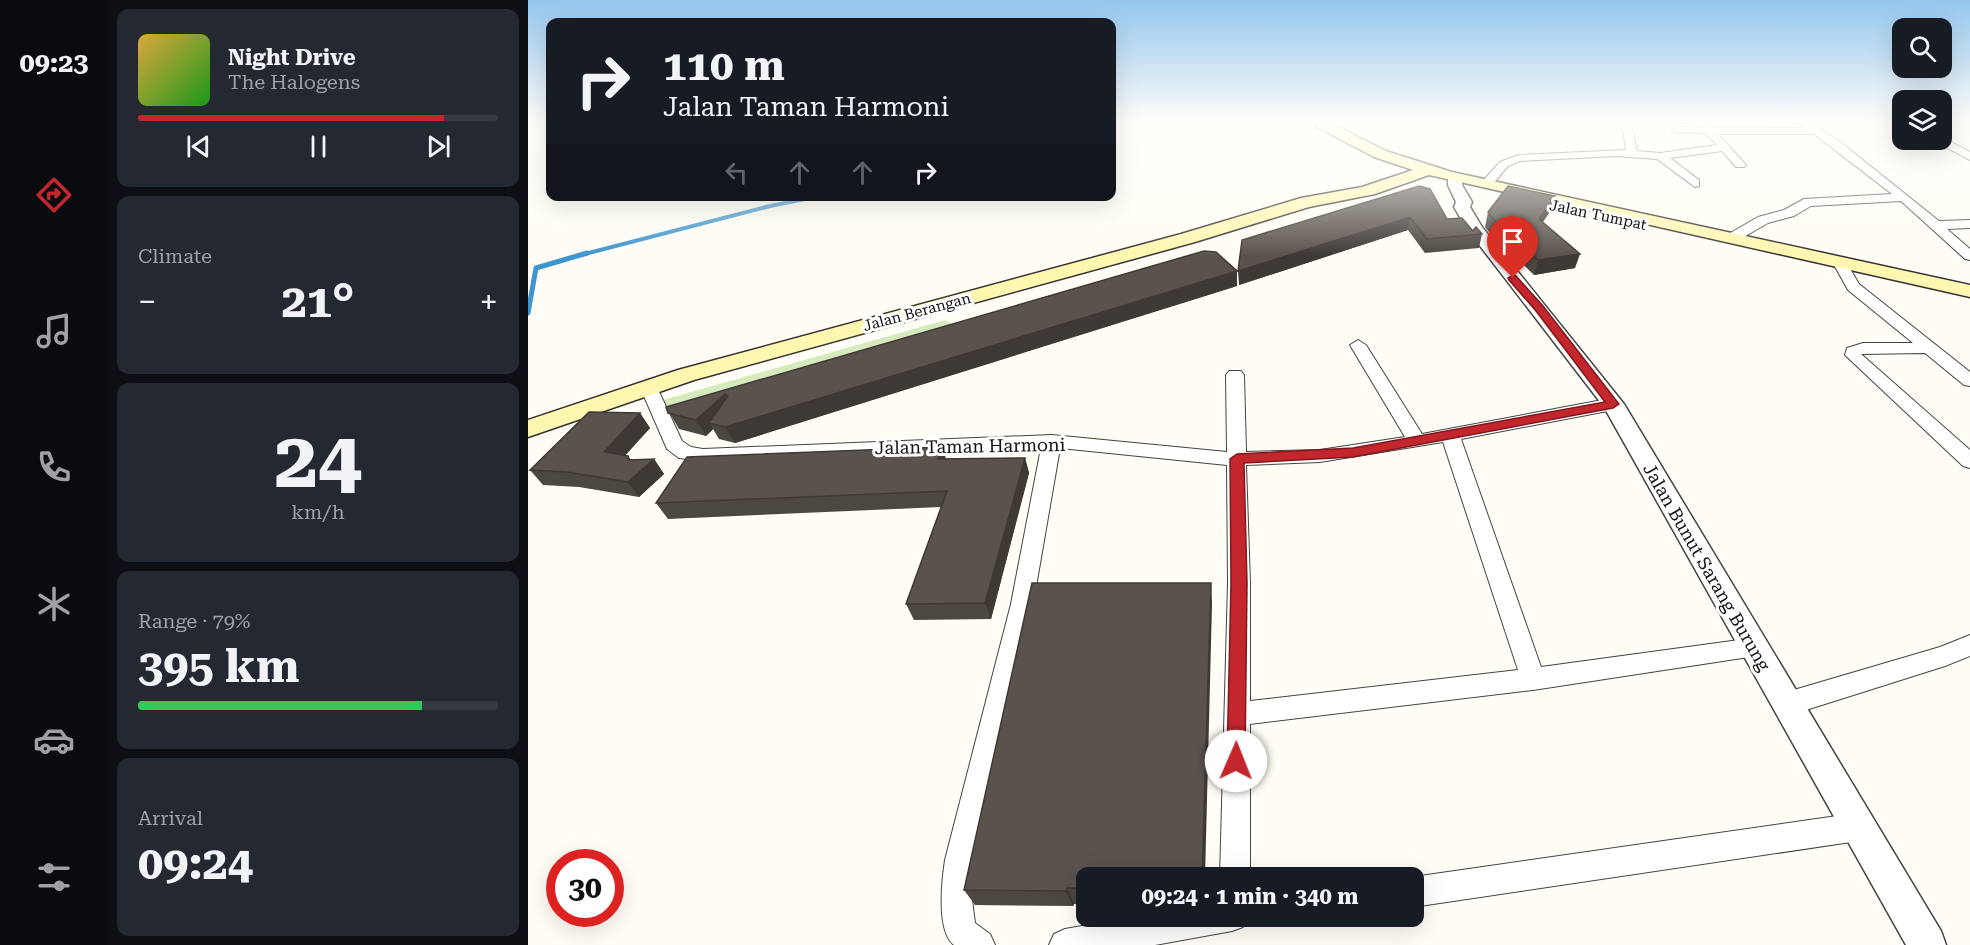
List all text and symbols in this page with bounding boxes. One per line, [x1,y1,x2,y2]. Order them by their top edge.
map controls [1892,18,1952,150]
button: search [1892,18,1952,78]
text: 110 m [663,41,785,90]
icon: right [564,42,642,120]
text: Night Drive [228,45,356,70]
text: 09:23 [20,47,88,79]
text: The Halogens [228,70,360,94]
button: layers [1892,90,1952,150]
text: Jalan Taman Harmoni [663,91,949,123]
icon: previous [182,130,215,163]
icon: pause [302,130,335,163]
icon: next [422,130,455,163]
icon: left [720,156,753,189]
icon: ahead [783,156,816,189]
icon: ahead [846,156,879,189]
icon: right [909,156,942,189]
icon: directions [33,174,75,216]
street label: Jalan Tumpat [1548,196,1648,234]
pin [1487,216,1538,278]
icon: arrive [1496,225,1529,258]
text: Climate [138,244,212,268]
text: 21° [282,275,354,328]
text: − [138,282,156,321]
text: + [480,282,498,321]
street label: Jalan Berangan [861,289,973,335]
icon: music [33,310,75,352]
text: 24 [274,415,362,506]
street label: Jalan Taman Harmoni [874,434,1066,458]
icon: phone [33,446,75,488]
street label: Jalan Bunut Sarang Burung [1639,460,1775,675]
text: km/h [291,500,345,524]
icon: climate [33,583,75,625]
text: Range · 79% [138,609,250,633]
text: 395 km [138,640,299,693]
icon: car [33,719,75,761]
position arrow [1204,729,1268,793]
text: Arrival [138,806,203,830]
text: 09:24 [138,837,253,890]
speed limit sign: 30 [546,849,624,927]
icon: filters [33,856,75,898]
text: 09:24 · 1 min · 340 m [1141,884,1359,909]

